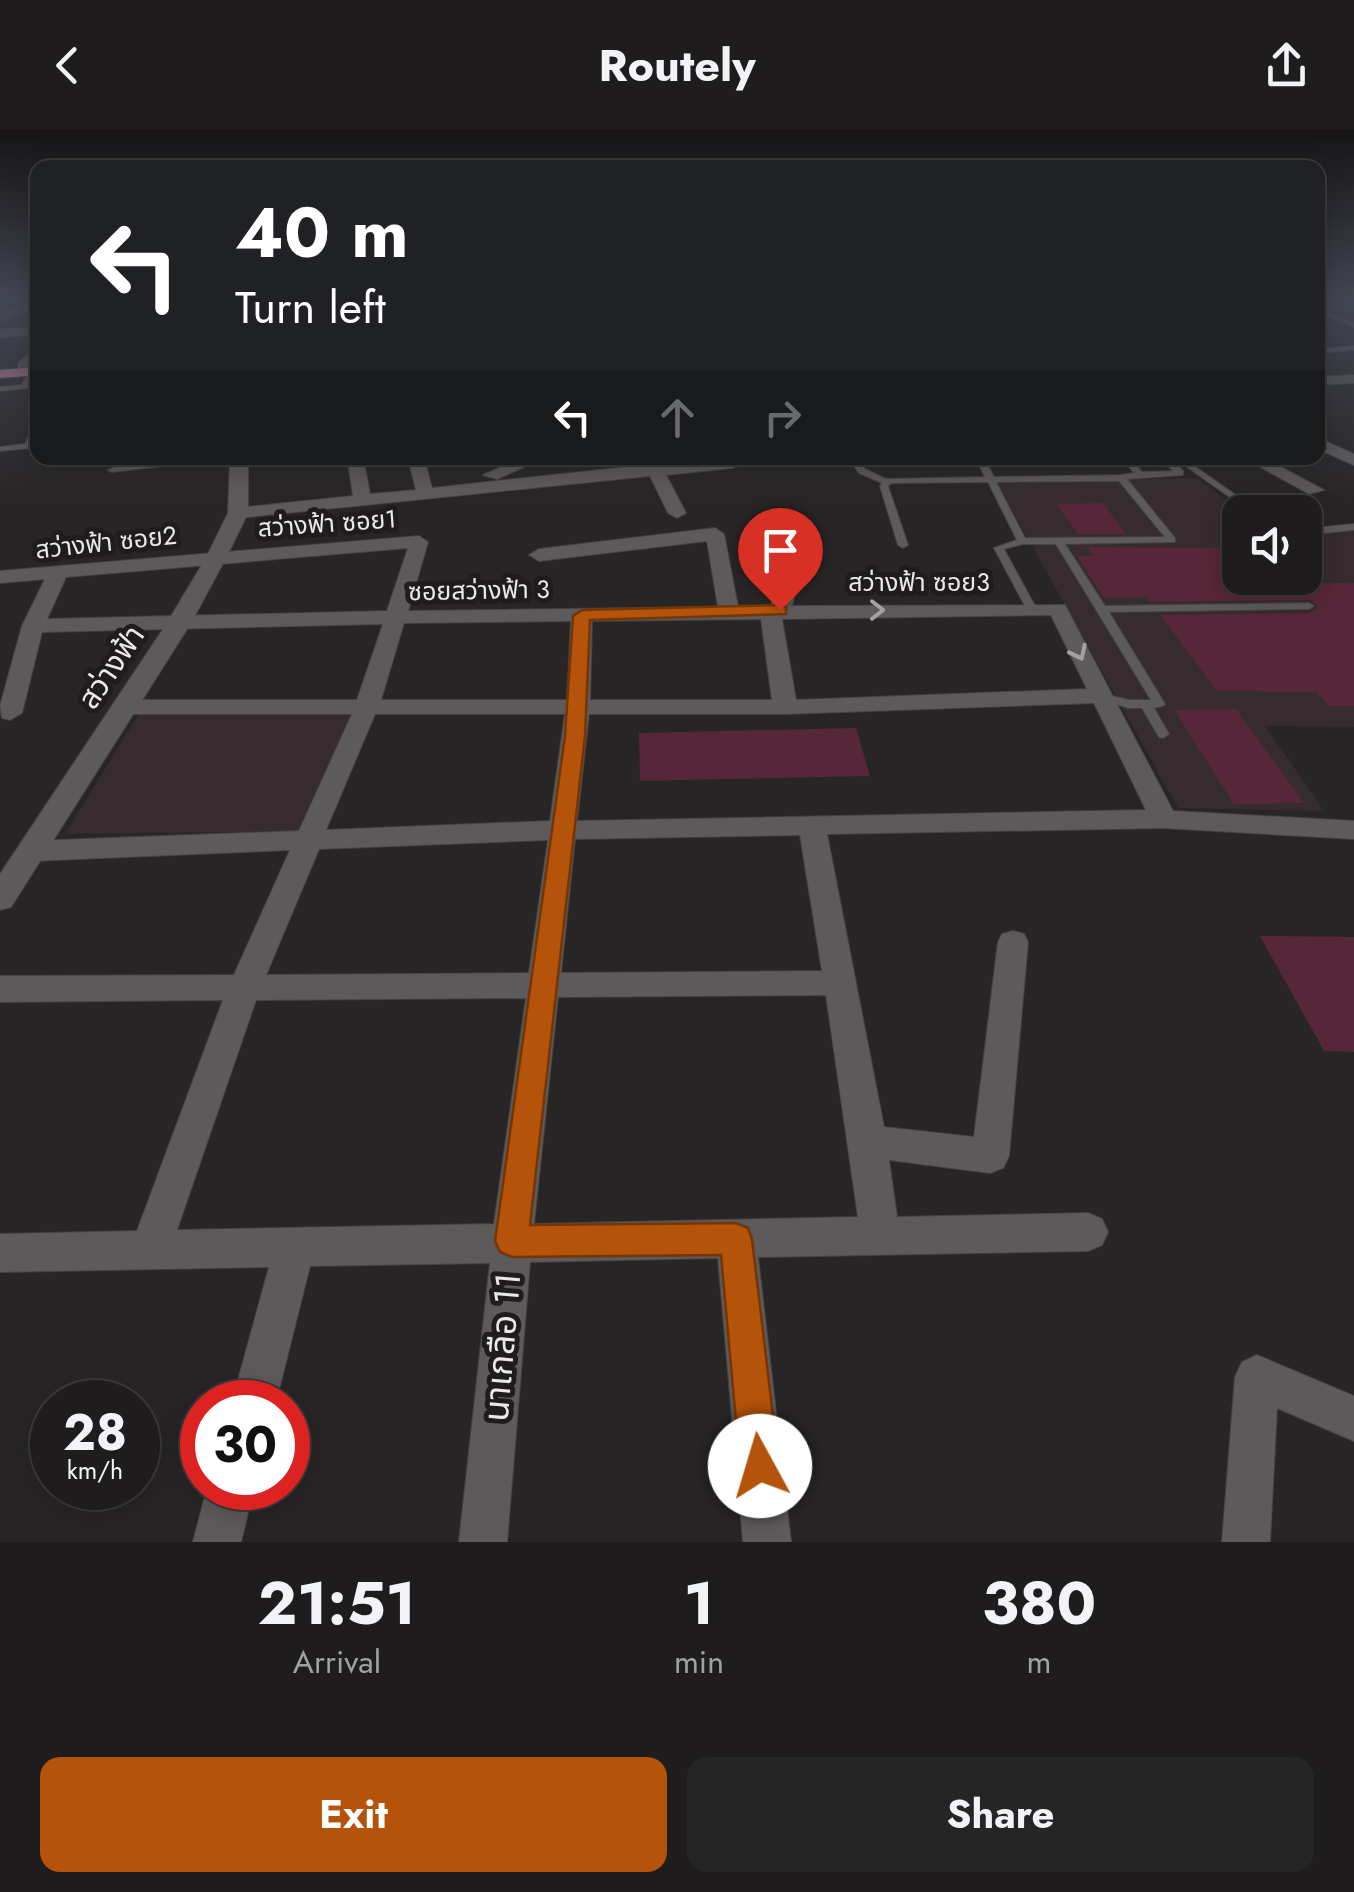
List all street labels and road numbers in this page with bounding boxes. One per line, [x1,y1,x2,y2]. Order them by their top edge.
street label: สว่างฟ้า ซอย1 [256,500,398,546]
street label: สว่างฟ้า ซอย2 [33,517,179,567]
street label: สว่างฟ้า ซอย3 [848,564,990,600]
street label: ซอยสว่างฟ้า 3 [408,571,550,609]
street label: สว่างฟ้า [67,616,155,718]
street label: นาเกลือ 11 [471,1271,533,1423]

